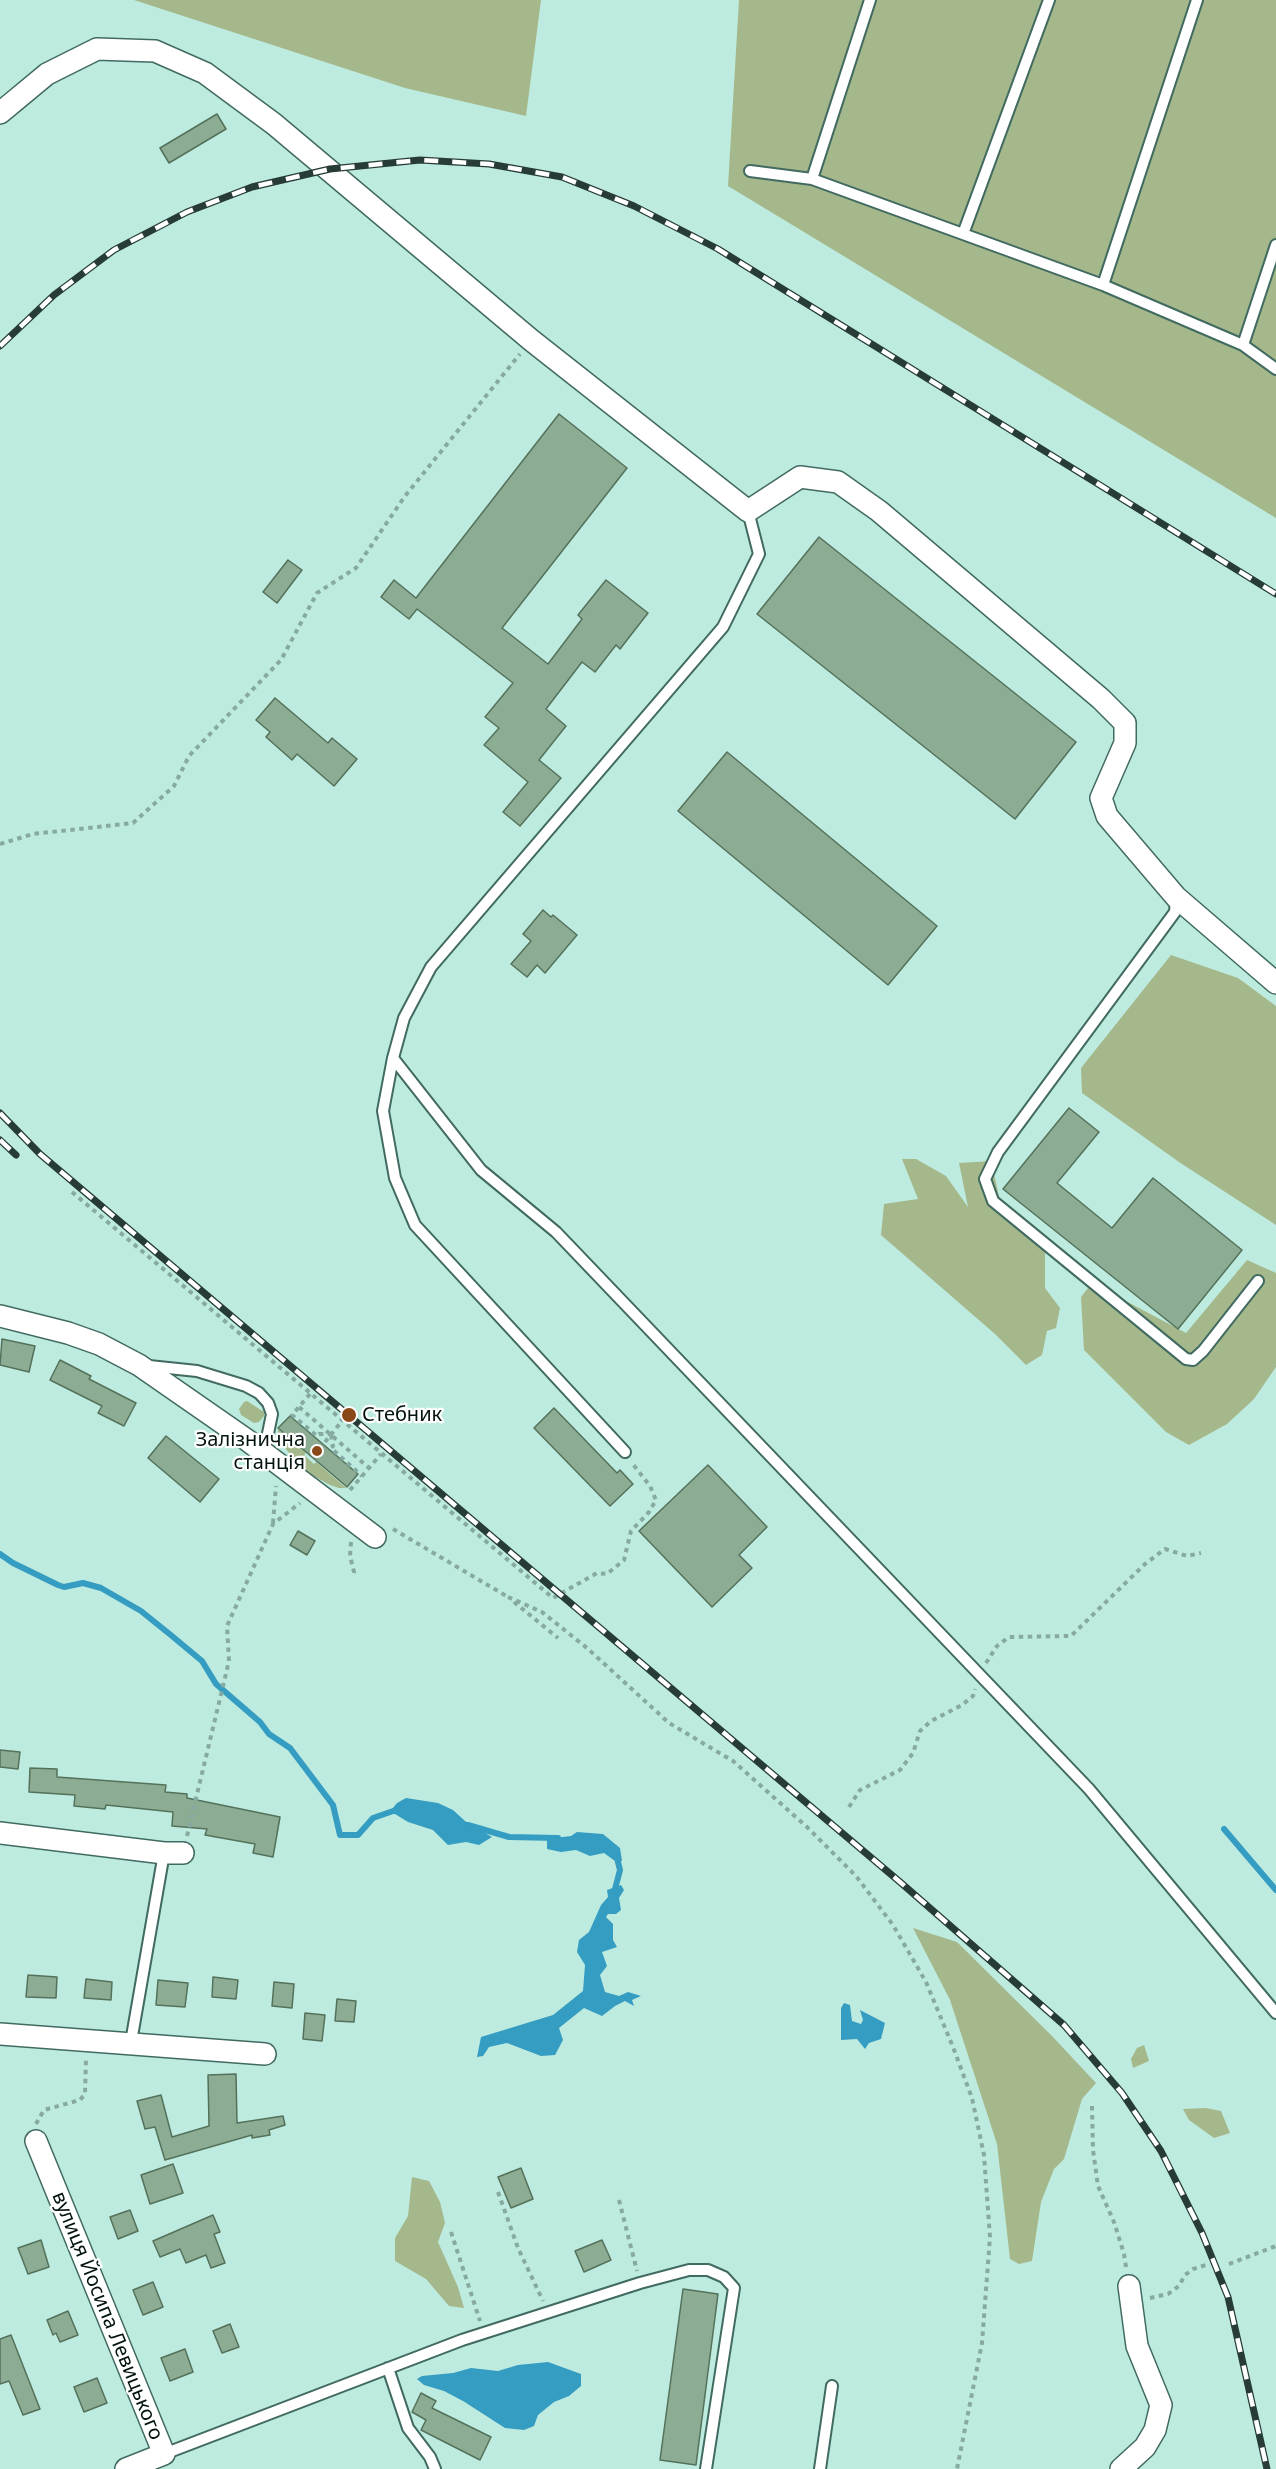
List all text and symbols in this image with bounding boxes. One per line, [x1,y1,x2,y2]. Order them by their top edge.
place label: Стебник [362,1403,442,1427]
marker: Стебник [340,1406,358,1424]
place label: Залізнична станція [196,1428,305,1475]
marker: Залізнична станція [310,1444,324,1458]
street label: вулиця Йосипа Левицького [46,2188,168,2444]

